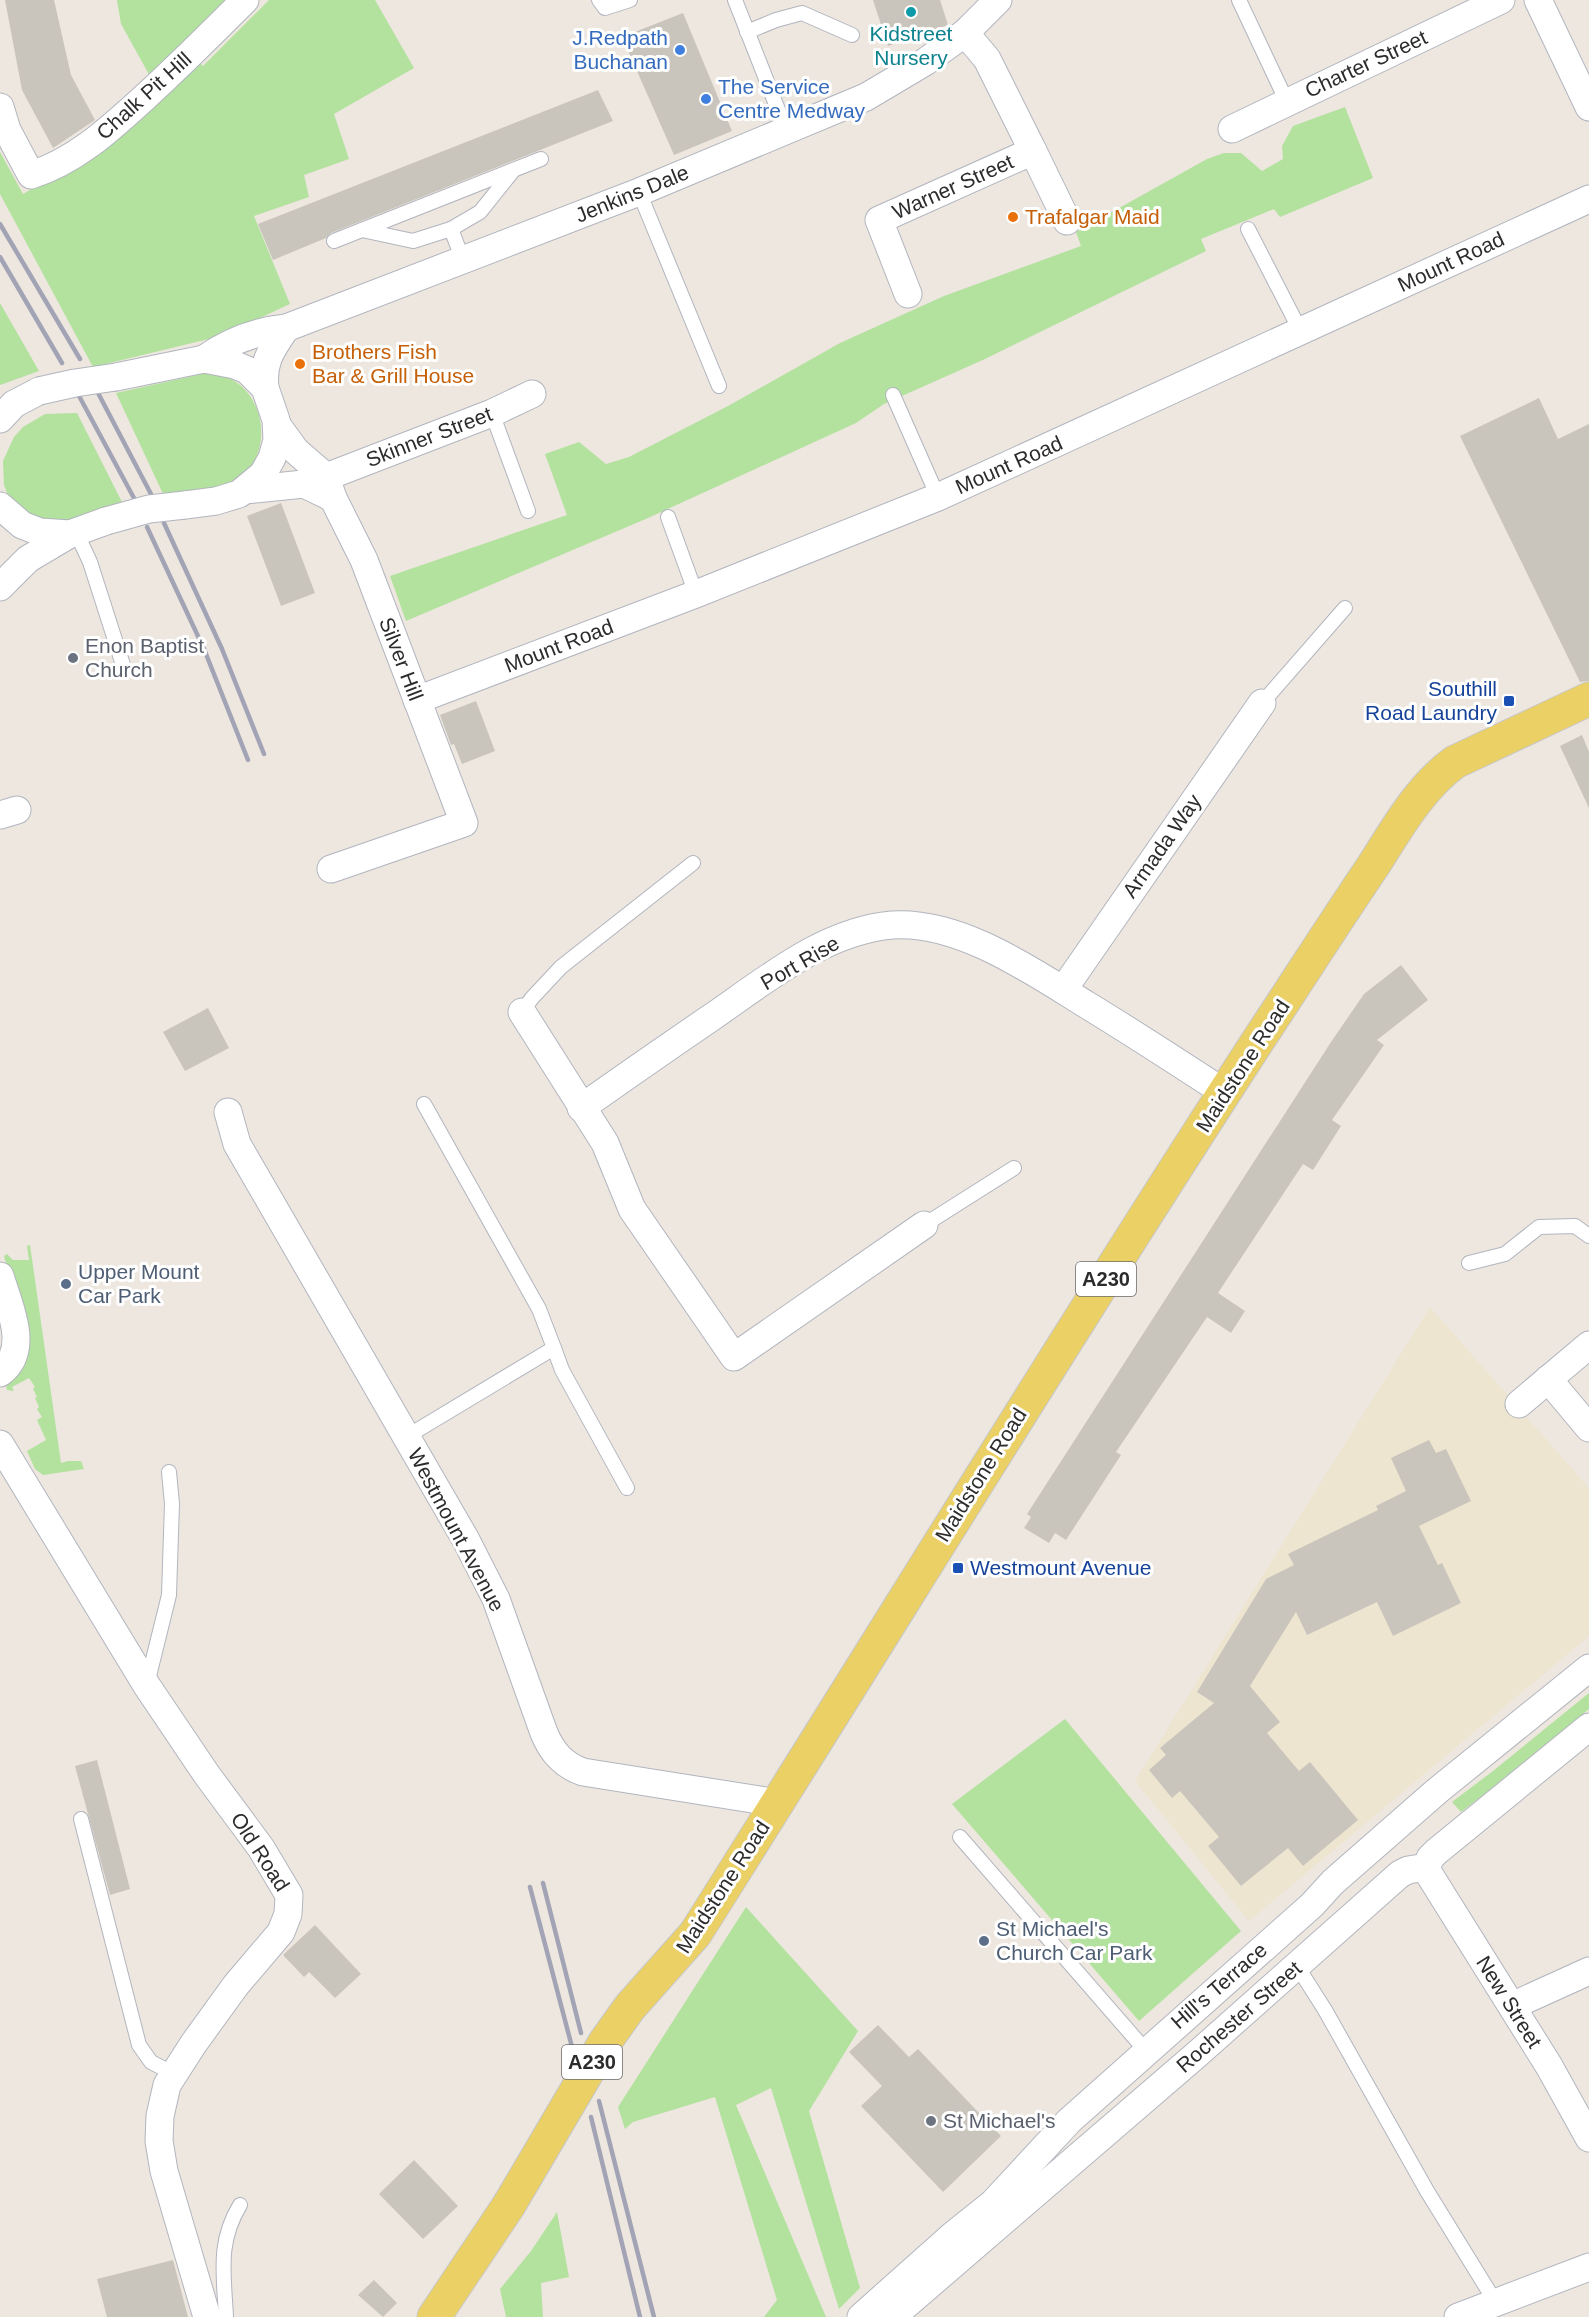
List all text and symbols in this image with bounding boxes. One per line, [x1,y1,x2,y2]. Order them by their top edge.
marker: Kidstreet Nursery [904,5,918,19]
place label: Kidstreet Nursery [870,22,953,69]
street label: Charter Street [1301,25,1431,102]
place label: J.Redpath Buchanan [572,26,668,73]
marker: J.Redpath Buchanan [673,43,687,57]
street label: Chalk Pit Hill [92,47,196,144]
place label: The Service Centre Medway [718,75,866,122]
marker: The Service Centre Medway [699,92,713,106]
street label: Warner Street [889,150,1017,223]
street label: Jenkins Dale [572,160,692,227]
place label: Trafalgar Maid [1025,205,1160,228]
marker: Trafalgar Maid [1006,210,1020,224]
street label: Mount Road [1394,227,1507,296]
place label: Brothers Fish Bar & Grill House [312,340,474,387]
marker: Brothers Fish Bar & Grill House [293,357,307,371]
street label: Skinner Street [363,402,495,471]
street label: Mount Road [952,431,1066,498]
street label: Silver Hill [375,614,428,704]
street label: Mount Road [501,614,616,677]
place label: Enon Baptist Church [85,634,204,681]
marker: Enon Baptist Church [66,651,80,665]
place label: Southill Road Laundry [1365,677,1497,724]
marker: Southill Road Laundry [1502,694,1516,708]
street label: Armada Way [1118,789,1206,902]
street label: Port Rise [757,931,843,994]
street label: Maidstone Road [1191,995,1294,1136]
place label: Upper Mount Car Park [78,1260,200,1307]
road number: A230 [1076,1262,1136,1296]
marker: Upper Mount Car Park [59,1277,73,1291]
street label: Maidstone Road [930,1404,1031,1546]
street label: Westmount Avenue [404,1444,509,1615]
place label: Westmount Avenue [970,1556,1151,1579]
marker: Westmount Avenue [951,1561,965,1575]
street label: Old Road [227,1808,294,1895]
street label: Maidstone Road [671,1816,774,1957]
place label: St Michael's Church Car Park [996,1917,1153,1964]
marker: St Michael's Church Car Park [977,1934,991,1948]
street label: Hill's Terrace [1166,1938,1271,2033]
street label: New Street [1472,1952,1547,2052]
street label: Rochester Street [1172,1956,1306,2077]
road number: A230 [562,2045,622,2079]
place label: St Michael's [943,2109,1056,2132]
marker: St Michael's [924,2114,938,2128]

